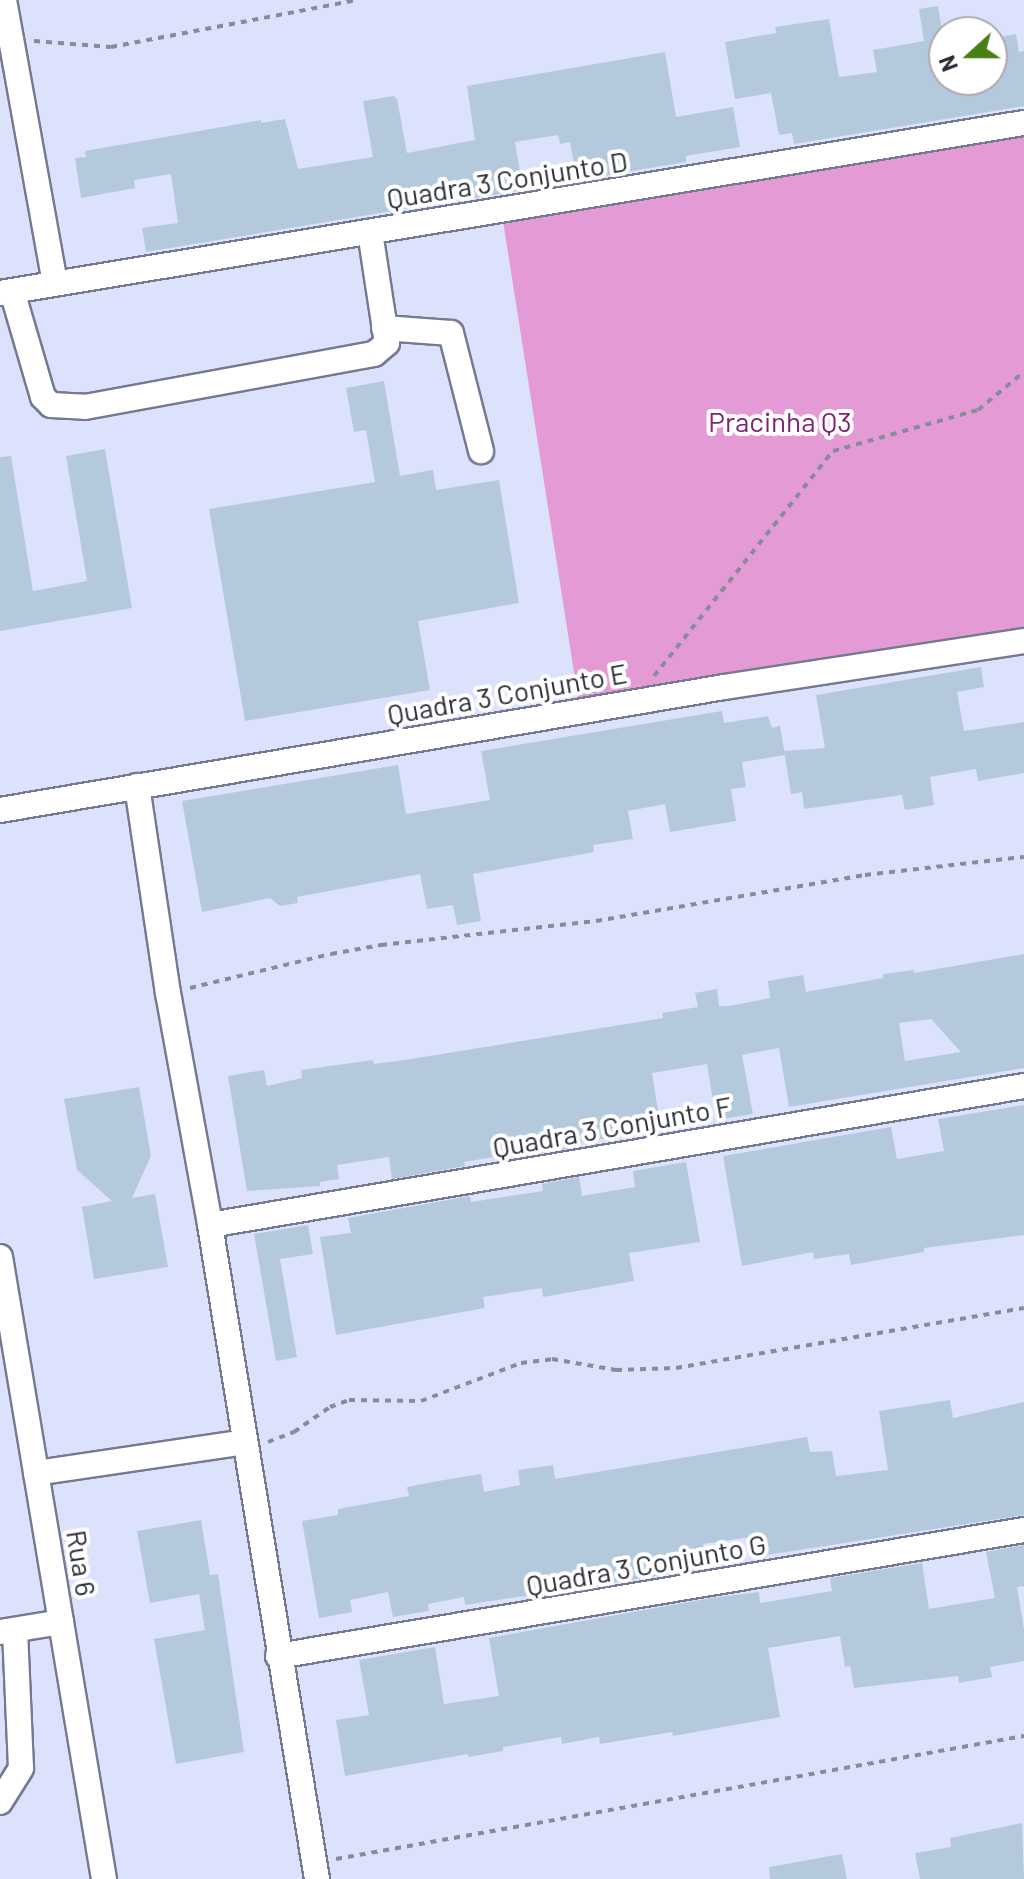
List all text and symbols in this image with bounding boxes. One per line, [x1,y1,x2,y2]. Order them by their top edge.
north arrow [928,16,1008,96]
text: N [933,52,962,75]
street label: Quadra 3 Conjunto D [384,143,630,215]
park label: Pracinha Q3 [708,404,852,438]
street label: Quadra 3 Conjunto E [385,655,629,731]
street label: Quadra 3 Conjunto F [490,1088,734,1164]
street label: Quadra 3 Conjunto G [523,1526,769,1602]
street label: Rua 6 [60,1528,104,1598]

